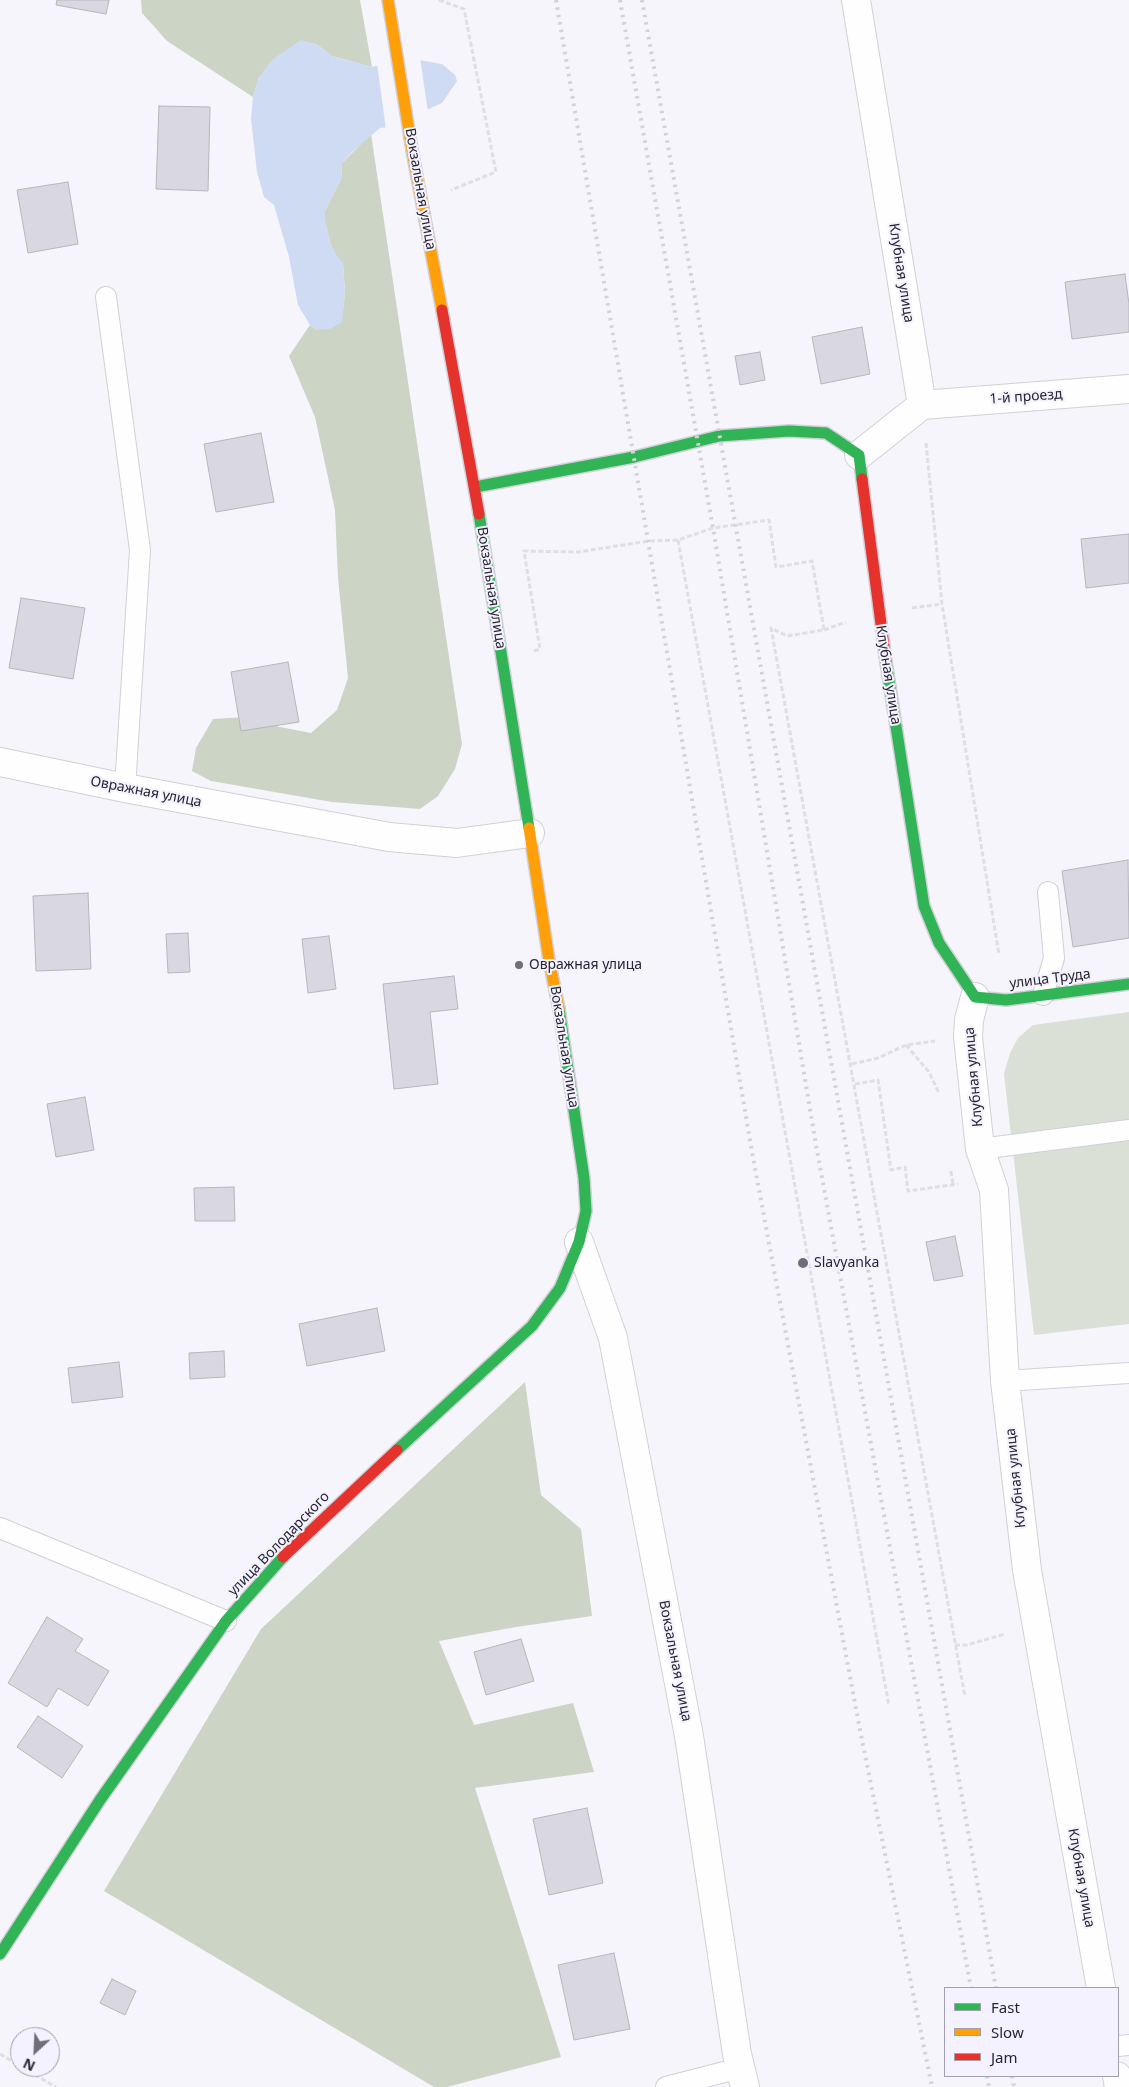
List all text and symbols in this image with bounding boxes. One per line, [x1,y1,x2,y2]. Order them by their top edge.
street label: Вокзальная улица [401,127,439,251]
street label: Клубная улица [885,222,917,324]
street label: 1-й проезд [989,386,1063,408]
street label: Вокзальная улица [473,526,509,650]
street label: Клубная улица [872,624,904,726]
street label: Овражная улица [89,773,203,811]
place label: Овражная улица [529,957,642,973]
marker: Овражная улица [513,959,525,971]
street label: улица Труда [1009,966,1091,992]
street label: Вокзальная улица [546,985,582,1109]
street label: Клубная улица [961,1026,987,1128]
place label: Slavyanka [814,1255,879,1271]
marker: Slavyanka [796,1256,810,1270]
street label: Клубная улица [1002,1427,1030,1529]
street label: улица Володарского [225,1488,333,1600]
street label: Вокзальная улица [655,1599,695,1723]
street label: Клубная улица [1064,1827,1098,1929]
legend [944,1987,1119,2077]
text: Fast [991,1997,1020,2017]
text: Slow [991,2022,1024,2042]
north arrow [10,2027,60,2077]
text: Jam [991,2047,1018,2067]
text: N [20,2054,38,2076]

